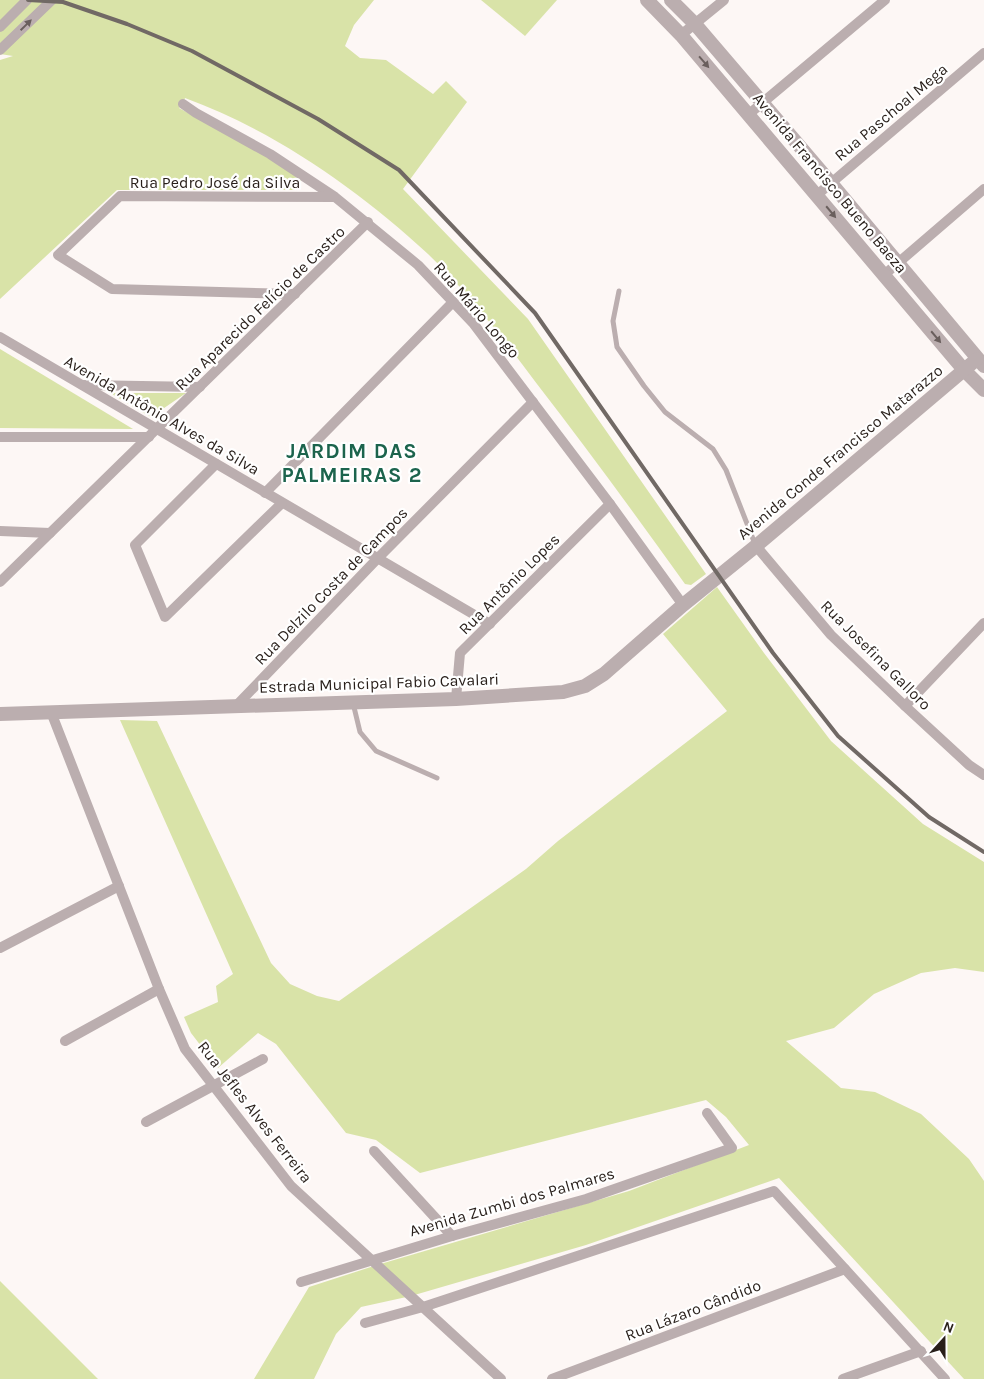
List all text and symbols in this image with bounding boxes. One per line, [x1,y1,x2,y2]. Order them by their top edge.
one-way arrow [20,19,32,31]
one-way arrow [698,55,710,67]
street label: Rua Paschoal Mega [831,59,951,165]
street label: Avenida Francisco Bueno Baeza [749,89,911,277]
street label: Rua Pedro José da Silva [130,173,300,192]
one-way arrow [826,206,837,219]
street label: Rua Aparecido Felício de Castro [171,222,349,394]
street label: Rua Mário Longo [430,258,524,362]
one-way arrow [930,331,941,343]
street label: Avenida Antônio Alves da Silva [61,351,263,479]
street label: Avenida Conde Francisco Matarazzo [734,361,946,543]
district label: JARDIM DAS PALMEIRAS 2 [282,439,422,487]
street label: Rua Delzilo Costa de Campos [251,503,411,669]
street label: Rua Antônio Lopes [455,530,563,638]
street label: Rua Josefina Galloro [817,596,935,714]
street label: Estrada Municipal Fabio Cavalari [259,669,499,697]
street label: Rua Jefles Alves Ferreira [194,1037,316,1187]
street label: Avenida Zumbi dos Palmares [407,1164,617,1240]
street label: Rua Lázaro Cândido [622,1275,764,1345]
north arrow [919,1314,969,1364]
text: N [941,1318,956,1337]

